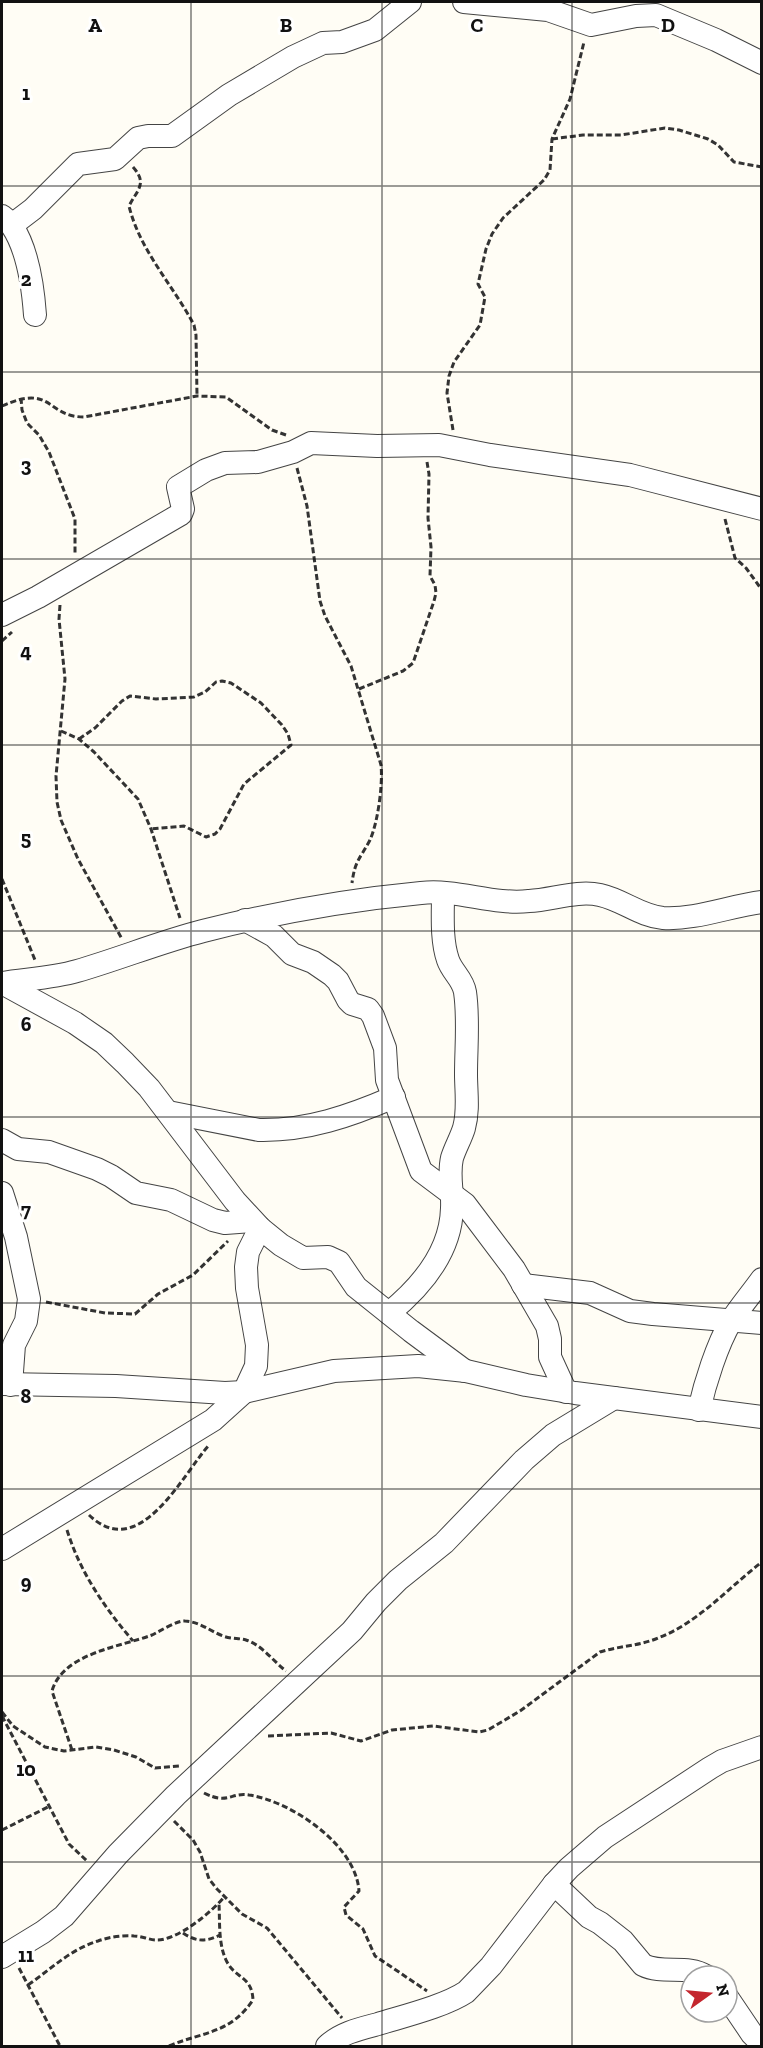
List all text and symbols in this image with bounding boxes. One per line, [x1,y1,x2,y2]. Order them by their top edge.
text: A [88,13,102,37]
text: B [280,13,292,37]
text: C [471,13,484,37]
text: D [661,13,675,37]
text: 1 [22,81,30,105]
text: 2 [21,267,32,291]
text: 3 [21,453,32,477]
text: 4 [20,639,32,663]
text: 5 [21,826,31,850]
text: 6 [21,1012,32,1036]
text: 7 [21,1198,31,1222]
text: 8 [21,1384,32,1408]
text: 9 [21,1570,32,1594]
text: 10 [16,1757,36,1781]
text: 11 [18,1943,34,1967]
north arrow [679,1964,739,2024]
text: N [712,1982,734,1999]

